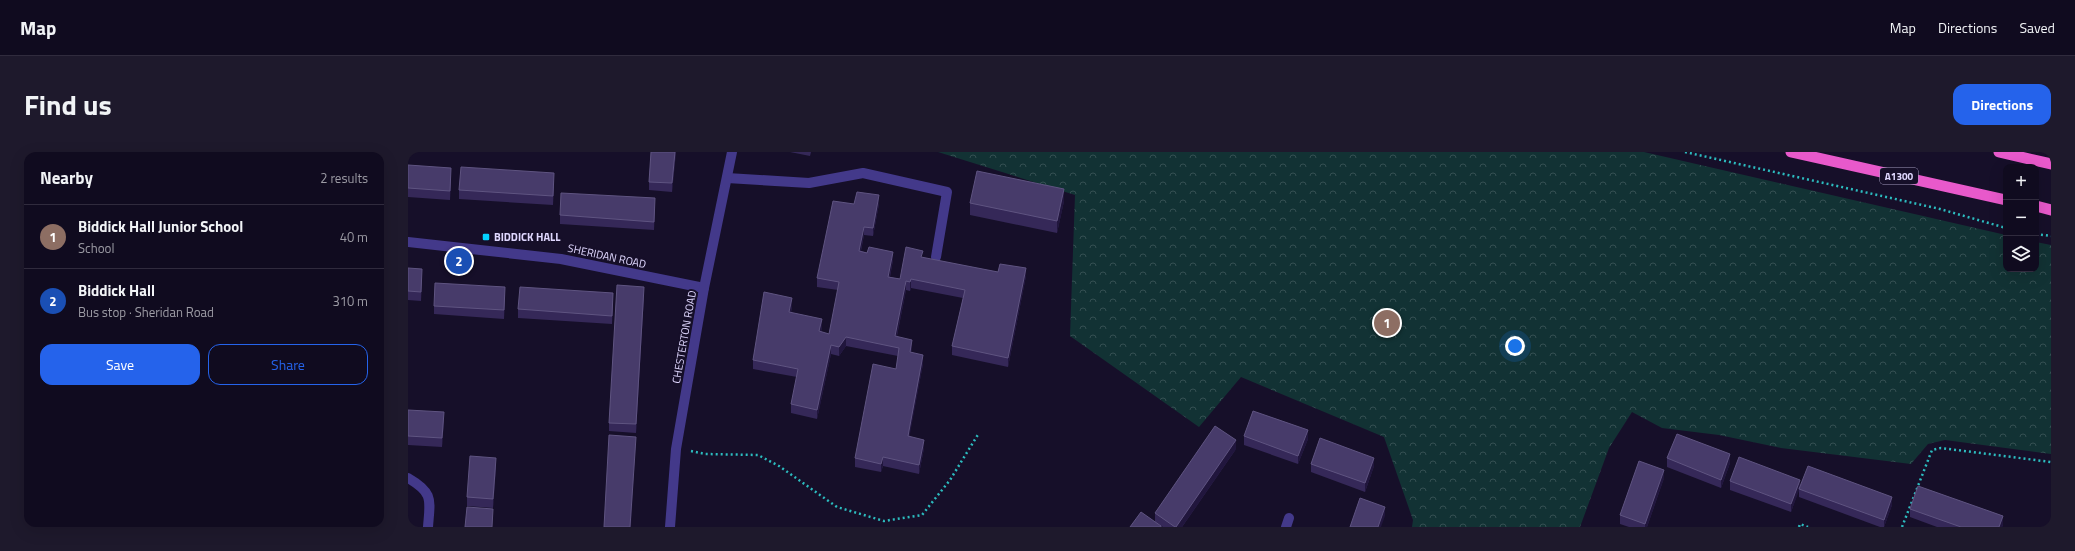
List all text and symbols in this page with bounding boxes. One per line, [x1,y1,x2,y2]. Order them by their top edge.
text: Map [20,13,56,42]
text: Map [1890,17,1916,38]
text: Directions [1938,17,1997,38]
text: Saved [2019,17,2055,38]
text: Find us [24,83,112,126]
button: Directions [1953,84,2051,125]
map controls [2003,164,2039,272]
button: + [2003,164,2039,200]
text: Nearby [40,165,93,191]
text: 2 results [320,168,368,188]
road number: A1300 [1880,168,1918,184]
button: − [2003,200,2039,236]
text: Biddick Hall Junior School [78,215,243,238]
text: 1 [49,227,57,247]
text: 40 m [340,227,368,247]
place label: BIDDICK HALL [494,229,561,245]
marker: BIDDICK HALL [481,232,491,242]
button: layers [2003,236,2039,272]
text: School [78,238,114,258]
street label: SHERIDAN ROAD [566,240,648,272]
pin: 2 [446,246,472,276]
text: Biddick Hall [78,279,155,302]
street label: CHESTERTON ROAD [668,289,700,385]
text: 2 [49,291,57,311]
text: 310 m [332,291,368,311]
text: Bus stop · Sheridan Road [78,302,214,322]
pin: 1 [1374,308,1400,338]
your location [1505,336,1525,356]
button: Save [40,344,200,385]
button: Share [208,344,368,385]

